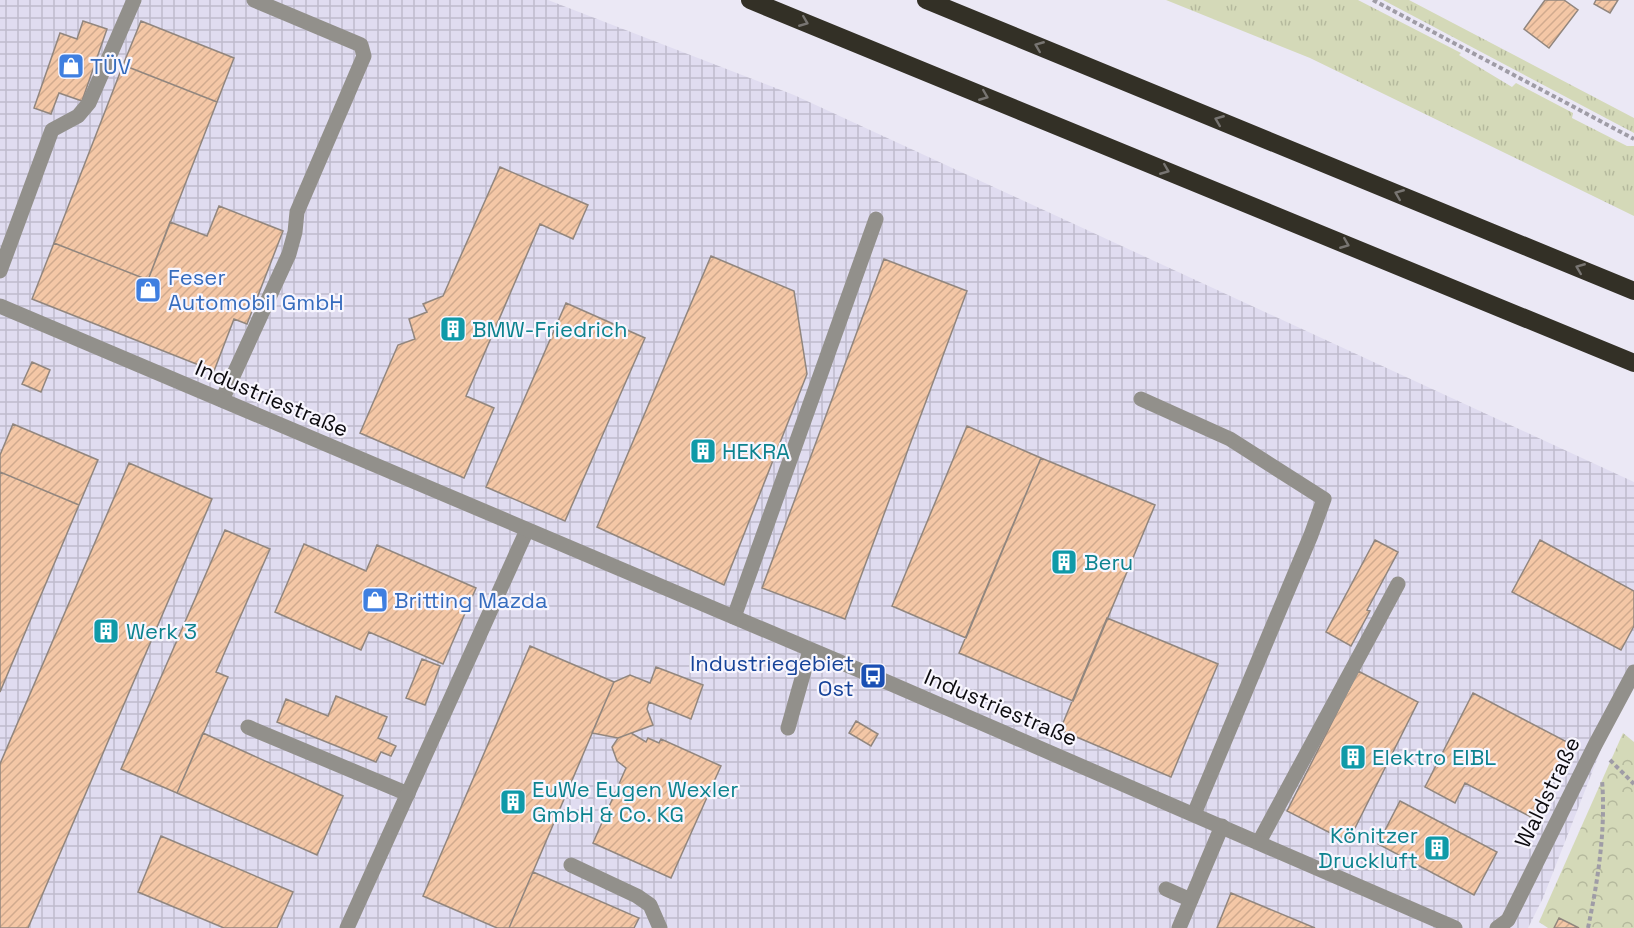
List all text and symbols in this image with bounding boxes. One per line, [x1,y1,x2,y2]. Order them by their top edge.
one-way arrow [797,15,808,27]
one-way arrow [1034,41,1045,53]
shop icon: TÜV [56,51,86,81]
place label: TÜV [90,52,132,80]
one-way arrow [978,89,989,101]
one-way arrow [1214,115,1225,127]
one-way arrow [1158,163,1169,175]
one-way arrow [1395,189,1406,201]
one-way arrow [1339,237,1350,249]
place label: Feser Automobil GmbH [168,263,344,316]
one-way arrow [1575,263,1586,275]
shop icon: Feser Automobil GmbH [133,275,163,305]
building icon: BMW-Friedrich [438,314,468,344]
place label: BMW-Friedrich [472,315,628,343]
street label: Industriestraße [191,353,353,443]
building icon: HEKRA [688,436,718,466]
place label: HEKRA [722,437,790,465]
building icon: Beru [1049,547,1079,577]
place label: Beru [1084,548,1133,576]
shop icon: Britting Mazda [360,585,390,615]
place label: Britting Mazda [394,586,548,614]
building icon: Werk 3 [91,616,121,646]
place label: Werk 3 [126,617,197,645]
place label: Industriegebiet Ost [690,649,854,702]
bus stop icon: Industriegebiet Ost [858,661,888,691]
street label: Industriestraße [920,662,1082,752]
street label: Waldstraße [1508,732,1586,852]
building icon: Elektro EIBL [1338,742,1368,772]
place label: Elektro EIBL [1372,743,1496,771]
place label: EuWe Eugen Wexler GmbH & Co. KG [532,775,738,828]
building icon: EuWe Eugen Wexler GmbH & Co. KG [498,787,528,817]
place label: Könitzer Druckluft [1318,821,1418,874]
building icon: Könitzer Druckluft [1422,833,1452,863]

